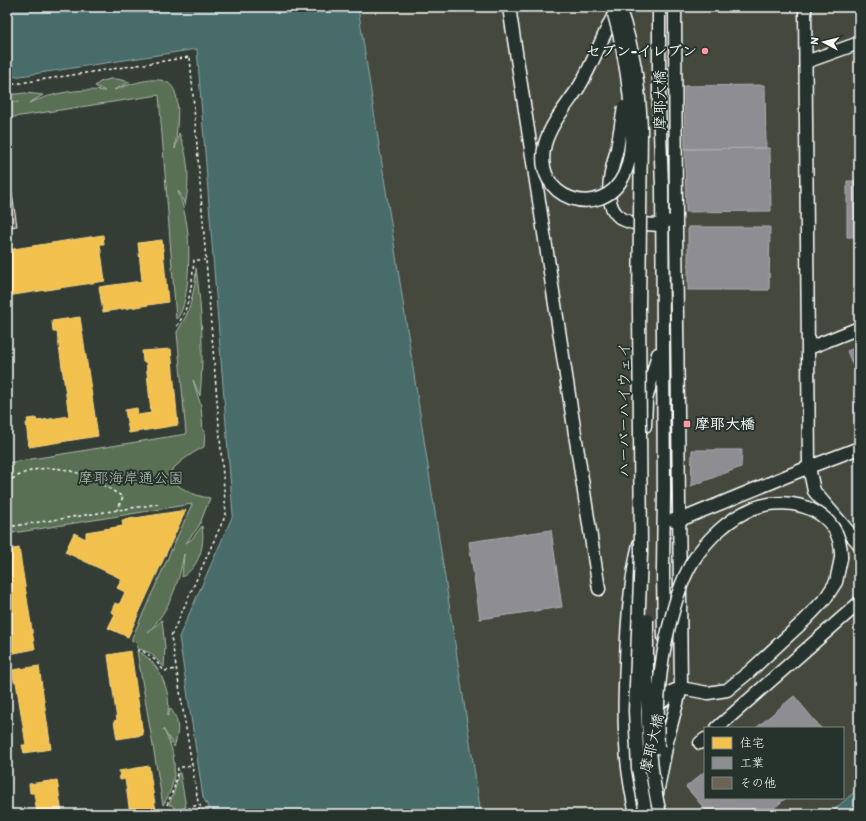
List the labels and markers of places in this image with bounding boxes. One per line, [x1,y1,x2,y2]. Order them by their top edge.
place label: セブン-イレブン [586,42,697,60]
marker: セブン-イレブン [700,46,710,56]
place label: 摩耶大橋 [695,415,755,433]
marker: 摩耶大橋 [682,419,692,429]

